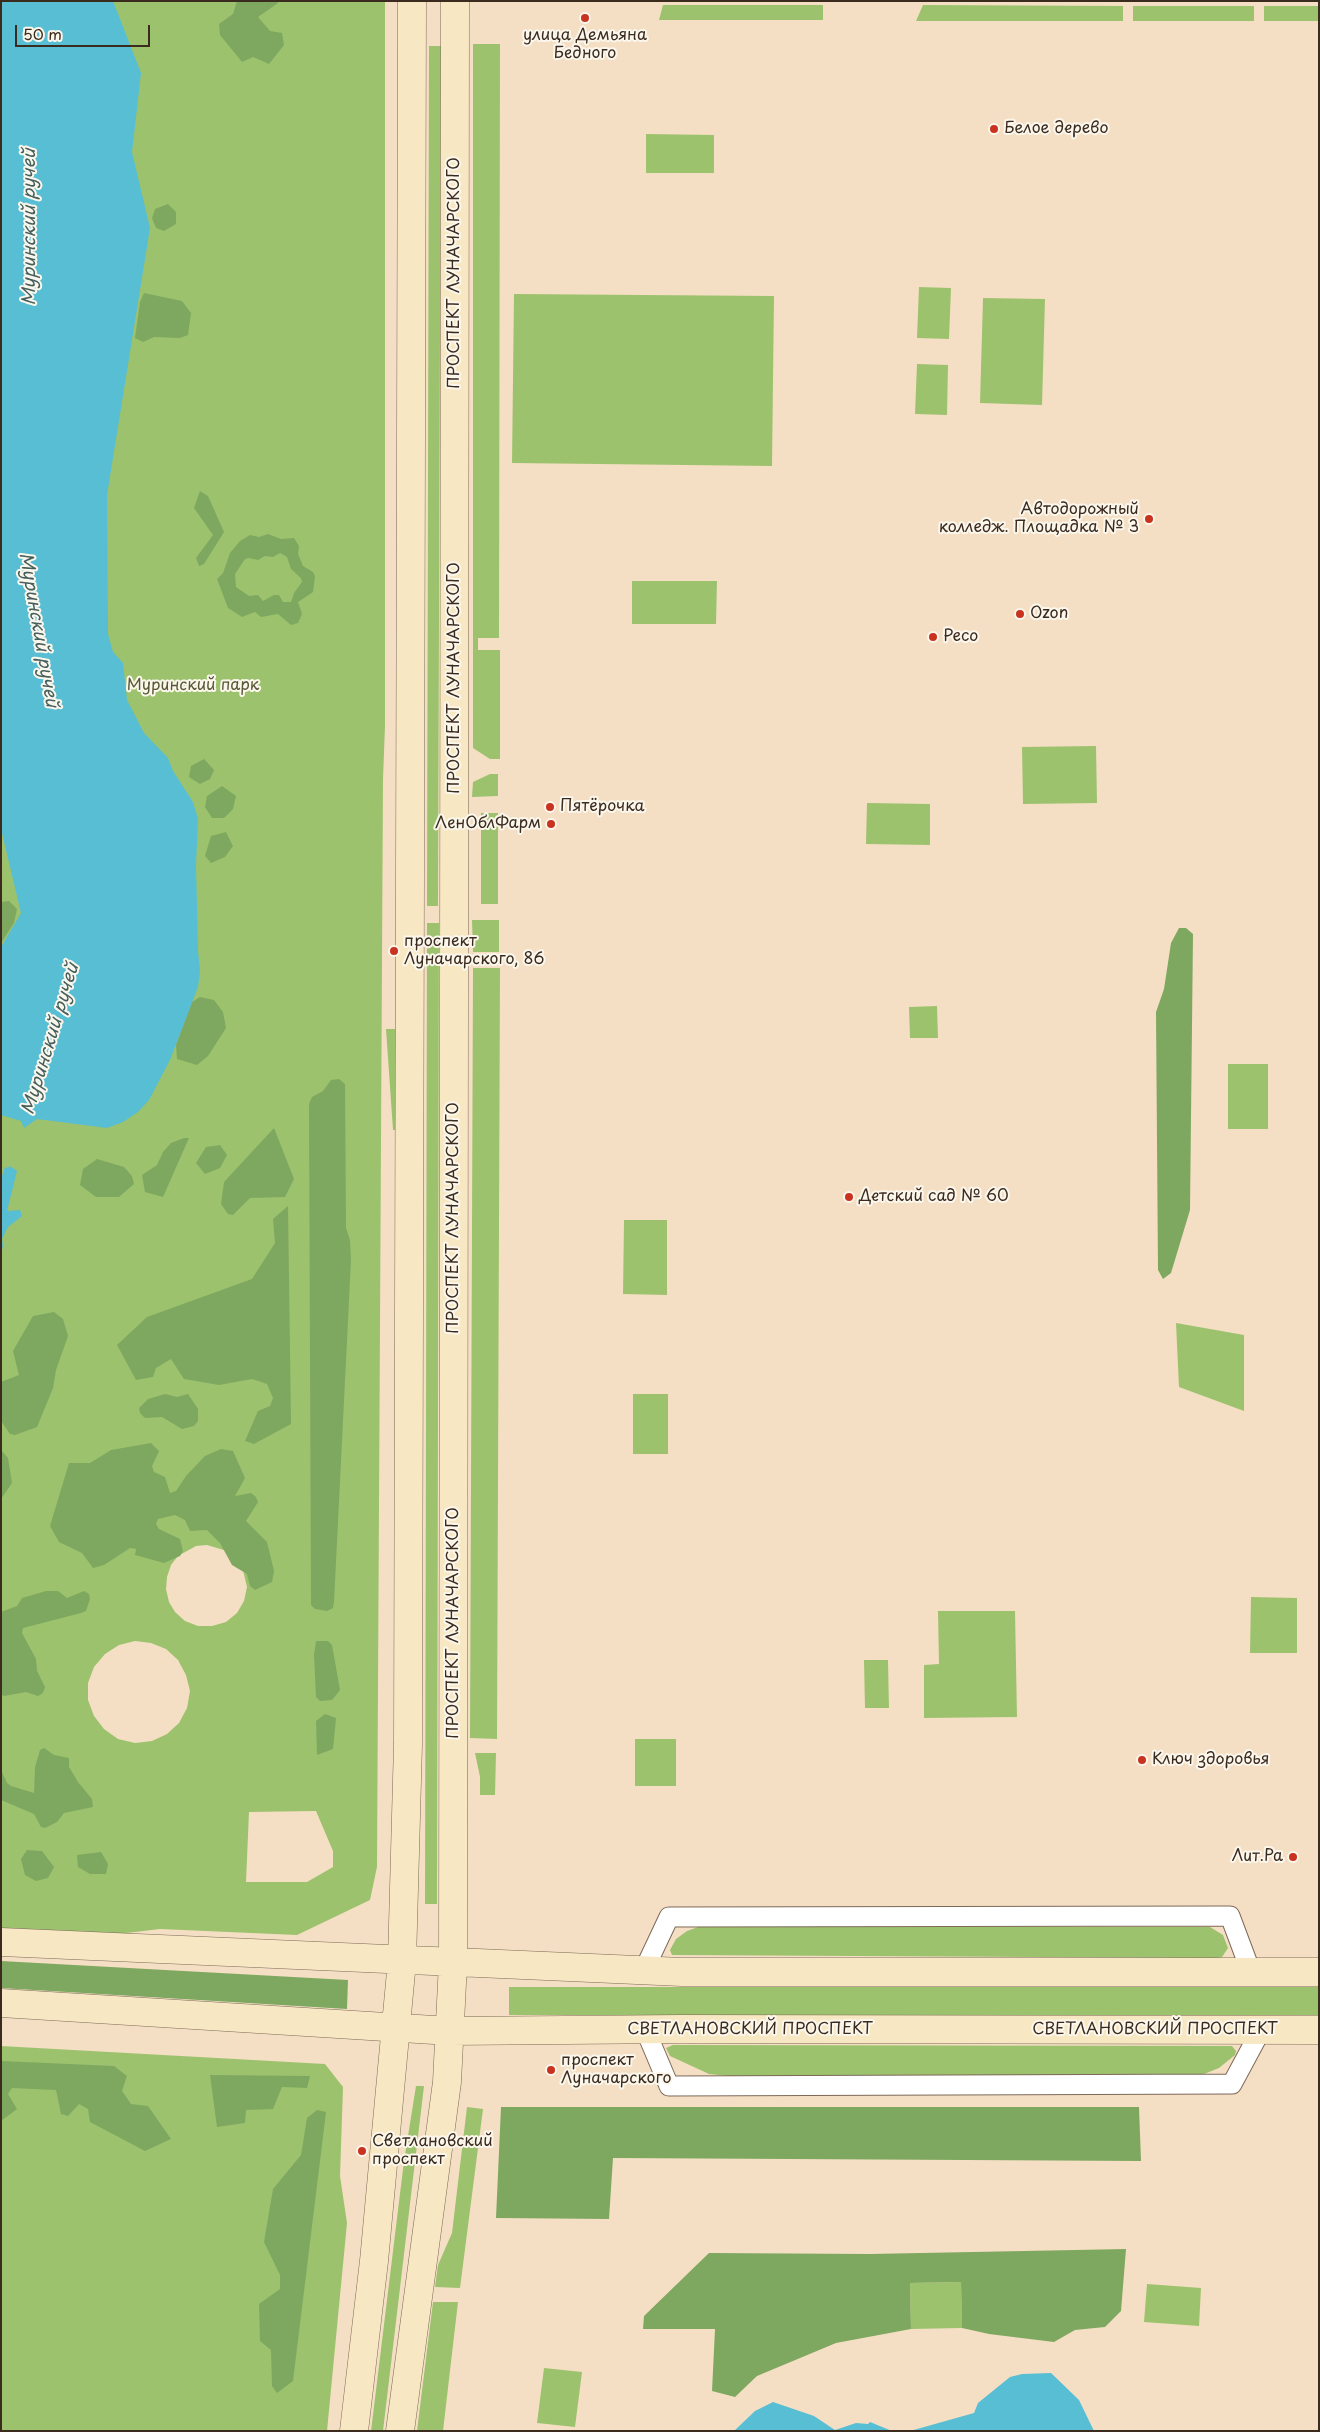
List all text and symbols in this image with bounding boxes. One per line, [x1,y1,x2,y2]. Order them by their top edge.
marker: улица Демьяна Бедного [579,12,591,24]
scale bar [18,15,152,47]
text: 50 m [23,22,62,45]
place label: улица Демьяна Бедного [523,26,647,64]
place label: Белое дерево [1004,119,1109,139]
marker: Белое дерево [988,123,1000,135]
water label: Муринский ручей [19,148,41,306]
street label: ПРОСПЕКТ ЛУНАЧАРСКОГО [445,157,465,389]
place label: Автодорожный колледж. Площадка № 3 [939,500,1139,538]
marker: Автодорожный колледж. Площадка № 3 [1143,513,1155,525]
water label: Муринский ручей [14,551,62,709]
street label: ПРОСПЕКТ ЛУНАЧАРСКОГО [445,562,465,794]
place label: Ozon [1030,604,1068,624]
marker: Ozon [1014,608,1026,620]
place label: Ресо [943,627,978,647]
marker: Ресо [927,631,939,643]
park label: Муринский парк [127,676,259,696]
place label: Пятёрочка [560,797,645,817]
marker: Пятёрочка [544,801,556,813]
place label: ЛенОблФарм [435,814,541,834]
marker: ЛенОблФарм [545,818,557,830]
place label: проспект Луначарского, 86 [404,932,544,970]
marker: проспект Луначарского, 86 [388,945,400,957]
water label: Муринский ручей [18,961,84,1117]
street label: ПРОСПЕКТ ЛУНАЧАРСКОГО [444,1102,464,1334]
place label: Детский сад № 60 [859,1187,1009,1207]
marker: Детский сад № 60 [843,1191,855,1203]
street label: ПРОСПЕКТ ЛУНАЧАРСКОГО [444,1507,464,1739]
place label: Ключ здоровья [1152,1750,1270,1770]
marker: Ключ здоровья [1136,1754,1148,1766]
place label: Лит.Ра [1232,1847,1283,1867]
marker: Лит.Ра [1287,1851,1299,1863]
street label: СВЕТЛАНОВСКИЙ ПРОСПЕКТ [627,2020,873,2040]
street label: СВЕТЛАНОВСКИЙ ПРОСПЕКТ [1032,2020,1278,2040]
place label: проспект Луначарского [561,2051,671,2089]
marker: проспект Луначарского [545,2064,557,2076]
place label: Светлановский проспект [372,2132,493,2170]
marker: Светлановский проспект [356,2145,368,2157]

